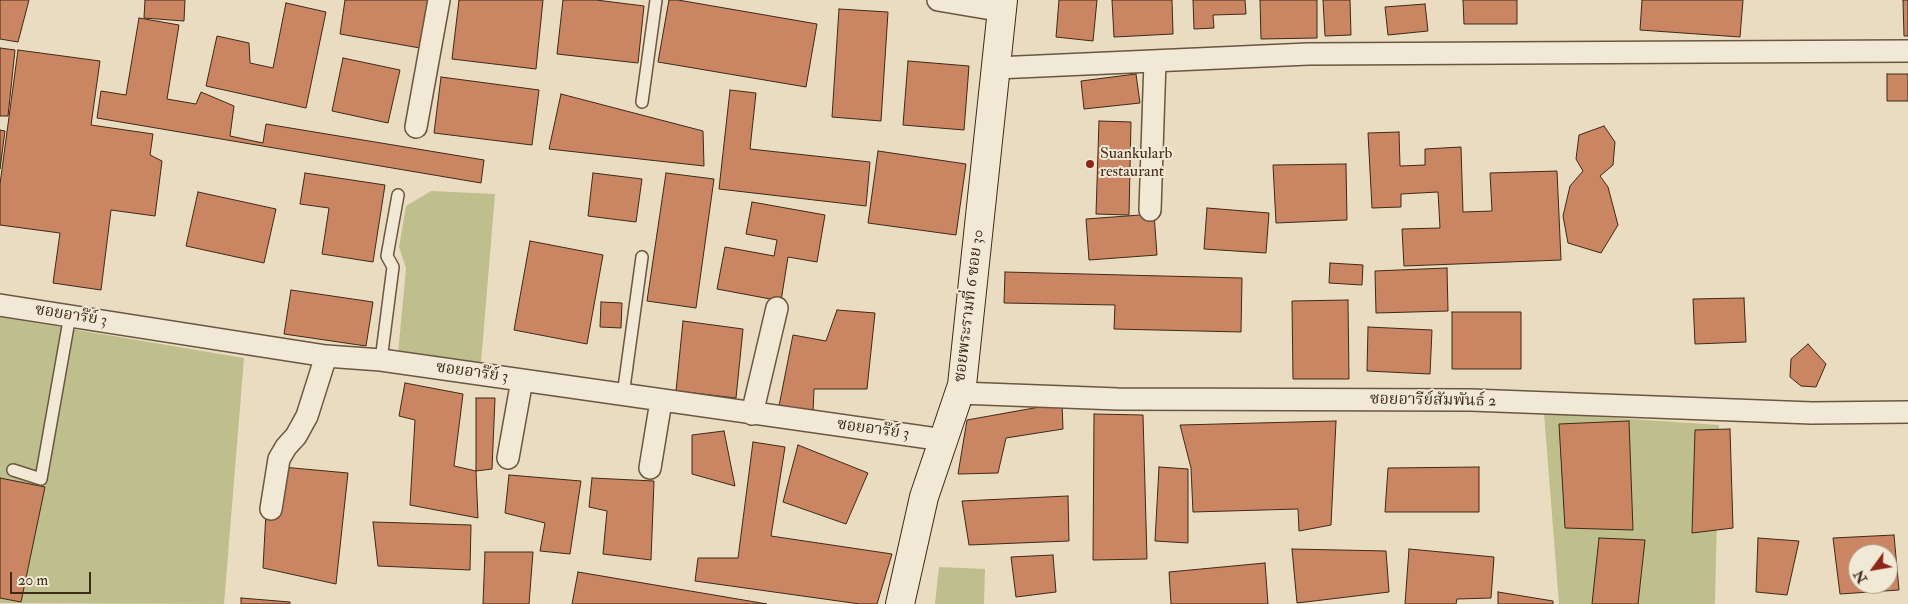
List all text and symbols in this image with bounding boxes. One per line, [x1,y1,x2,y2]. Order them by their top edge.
place label: Suankularb restaurant [1100,145,1172,183]
marker: Suankularb restaurant [1084,158,1096,170]
street label: ซอยพระรามที่ 6 ซอย 30 [951,229,989,383]
street label: ซอยอาร๊ย์ 3 [34,301,108,331]
street label: ซอยอาร๊ย์ 3 [435,358,509,388]
street label: ซอยอารีย์สัมพันธ์ 2 [1370,390,1496,412]
street label: ซอยอาร๊ย์ 3 [836,415,910,445]
north arrow [1848,544,1898,594]
scale bar [12,562,94,594]
text: N [1850,567,1871,587]
text: 20 m [18,571,48,590]

